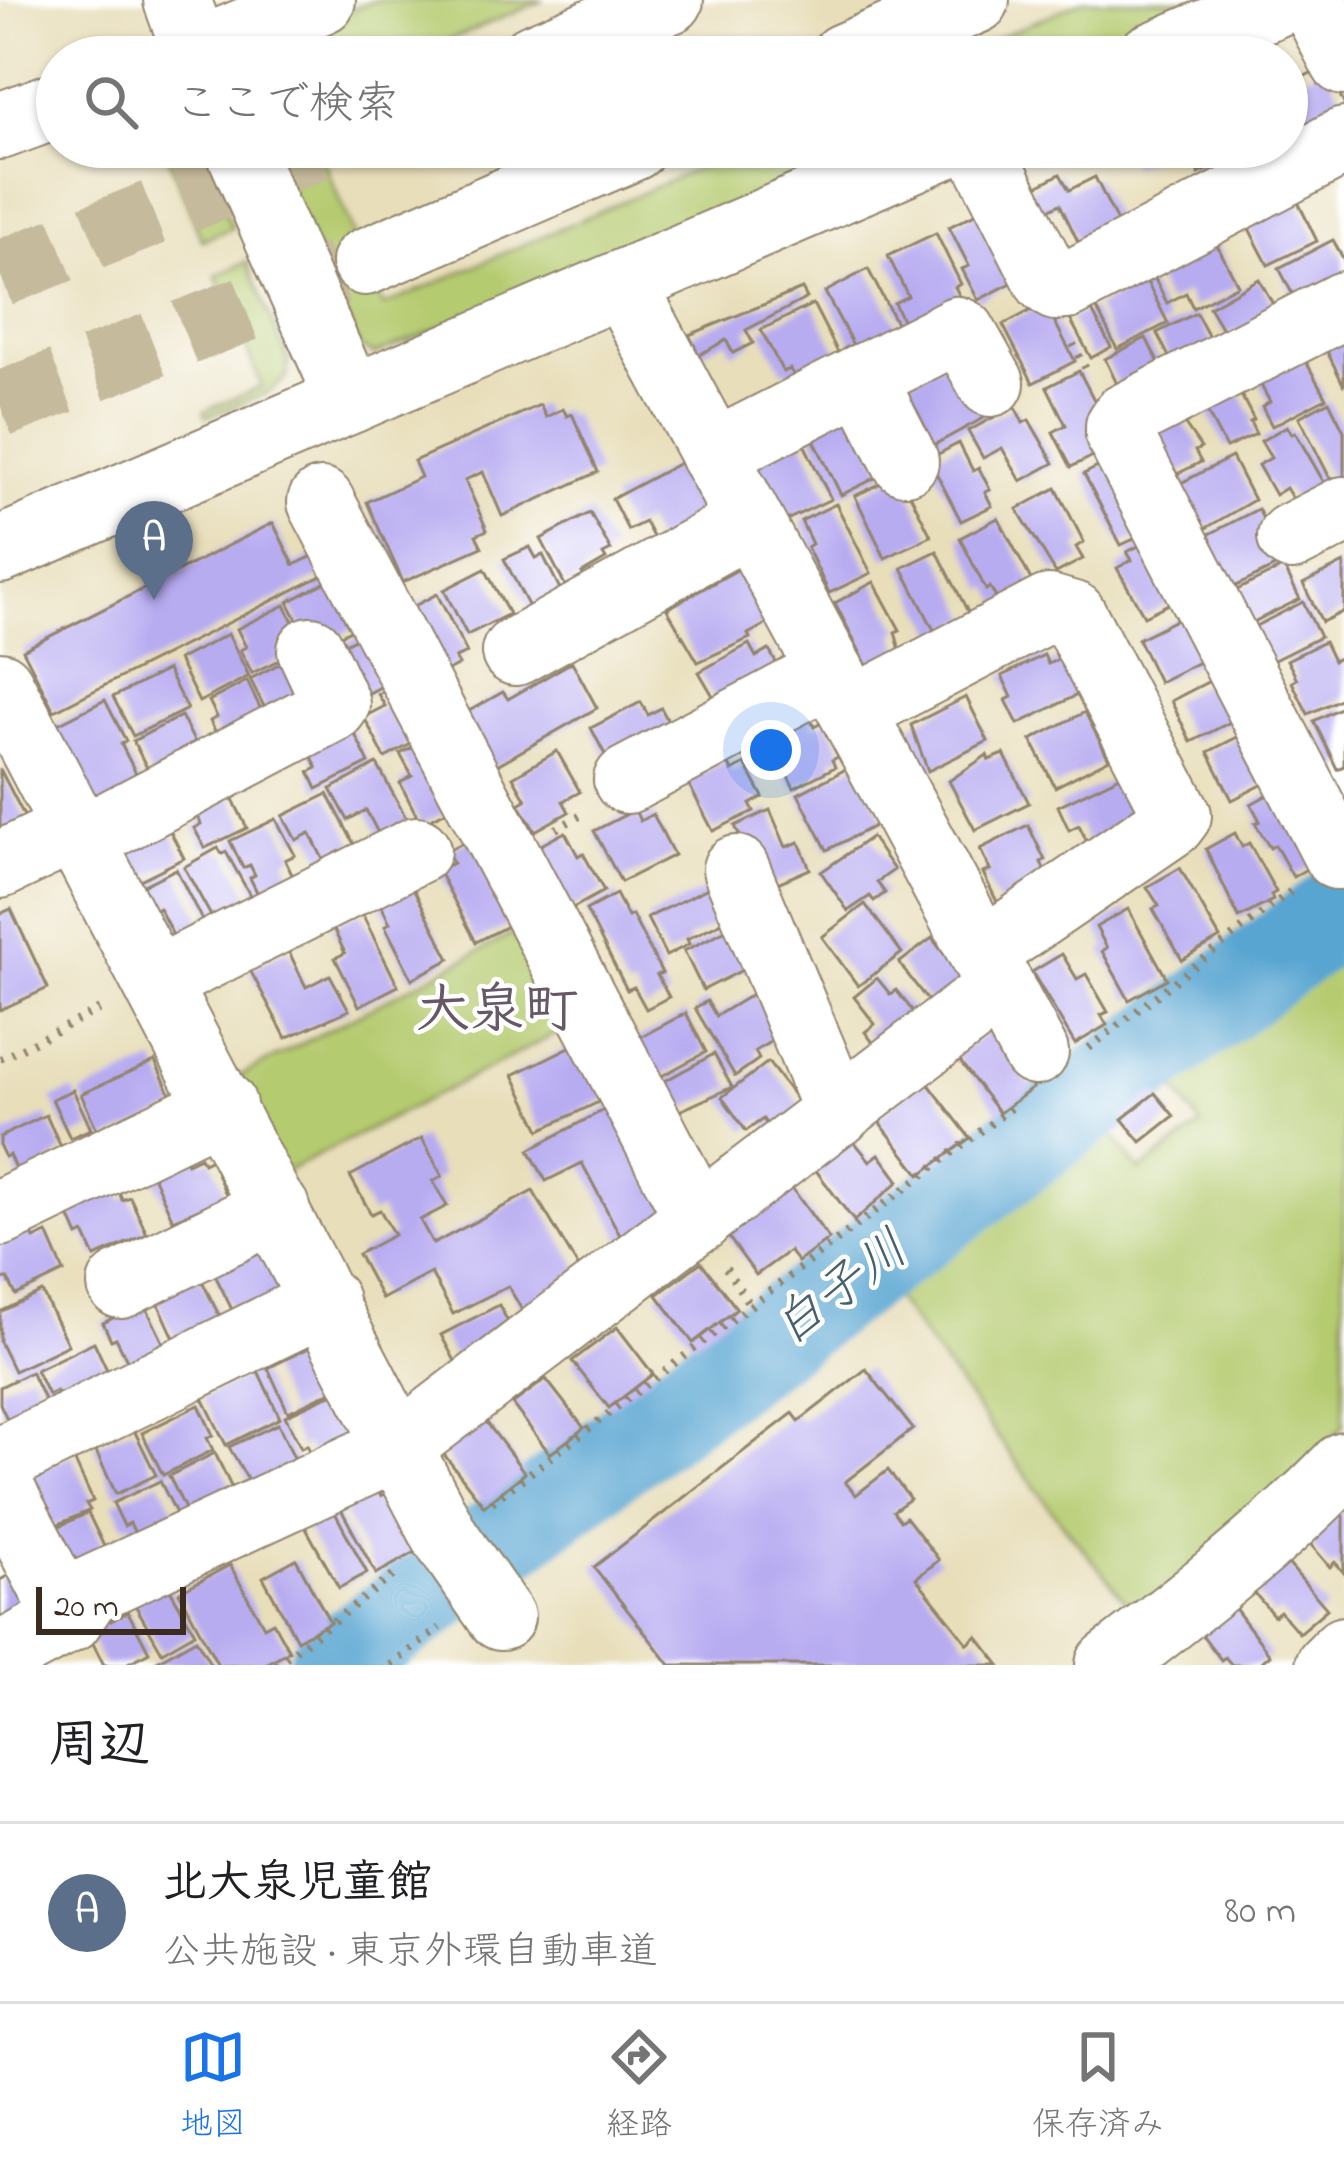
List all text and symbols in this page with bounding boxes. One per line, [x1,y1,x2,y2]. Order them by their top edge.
search box [36,36,1308,168]
icon: search [78,69,144,135]
text: ここで検索 [174,73,399,139]
pin: A [115,501,193,600]
your location [741,720,801,780]
district label: 大泉町 [416,974,578,1052]
water label: 白子川 [759,1214,926,1366]
scale bar [36,1581,186,1634]
text: 20 m [54,1584,119,1632]
text: 周辺 [48,1710,150,1785]
text: 北大泉児童館 [162,1852,432,1918]
text: A [75,1884,99,1941]
text: 80 m [1225,1884,1296,1941]
text: 公共施設 · 東京外環自動車道 [162,1925,658,1982]
tab: 地図 [180,2024,246,2150]
tab: 経路 [606,2024,672,2150]
tab: 保存済み [1032,2024,1164,2150]

